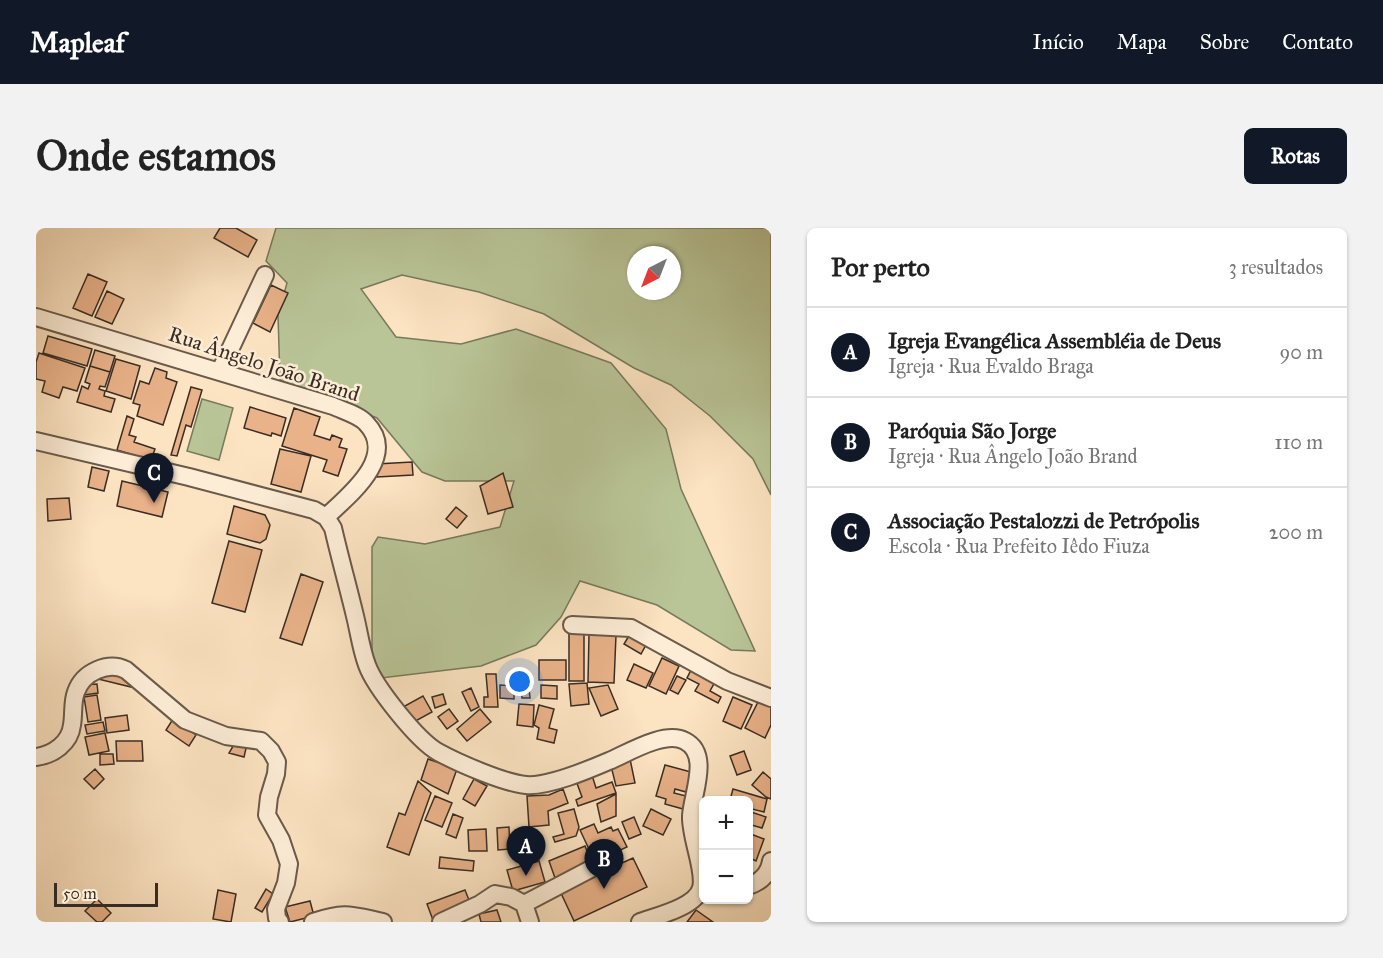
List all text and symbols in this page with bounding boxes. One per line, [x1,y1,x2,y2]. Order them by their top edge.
text: Mapleaf [30,25,125,60]
text: Início [1033,29,1084,55]
text: Mapa [1117,29,1167,55]
text: Sobre [1200,29,1249,55]
text: Contato [1282,29,1353,55]
button: Rotas [1244,128,1347,184]
text: Onde estamos [36,130,276,182]
north arrow [627,246,681,300]
text: Por perto [831,251,930,283]
text: 3 resultados [1229,255,1323,279]
street label: Rua Ângelo João Brand [165,321,363,407]
text: Igreja Evangélica Assembléia de Deus [888,327,1221,354]
text: A [844,340,857,364]
text: 90 m [1280,340,1323,364]
text: Igreja · Rua Evaldo Braga [888,354,1094,378]
text: Paróquia São Jorge [888,417,1056,444]
text: B [844,430,857,454]
text: 110 m [1275,430,1323,454]
text: Igreja · Rua Ângelo João Brand [888,444,1138,468]
pin: C [134,454,174,503]
text: Associação Pestalozzi de Petrópolis [888,507,1199,534]
text: C [844,520,857,544]
text: 200 m [1269,520,1323,544]
text: Escola · Rua Prefeito Iêdo Fiuza [888,534,1150,558]
your location [505,667,534,696]
map controls [699,796,753,904]
button: + [699,796,753,850]
pin: A [506,826,546,876]
pin: B [584,840,624,889]
button: − [699,850,753,904]
scale bar [54,880,158,908]
text: 50 m [63,884,97,903]

